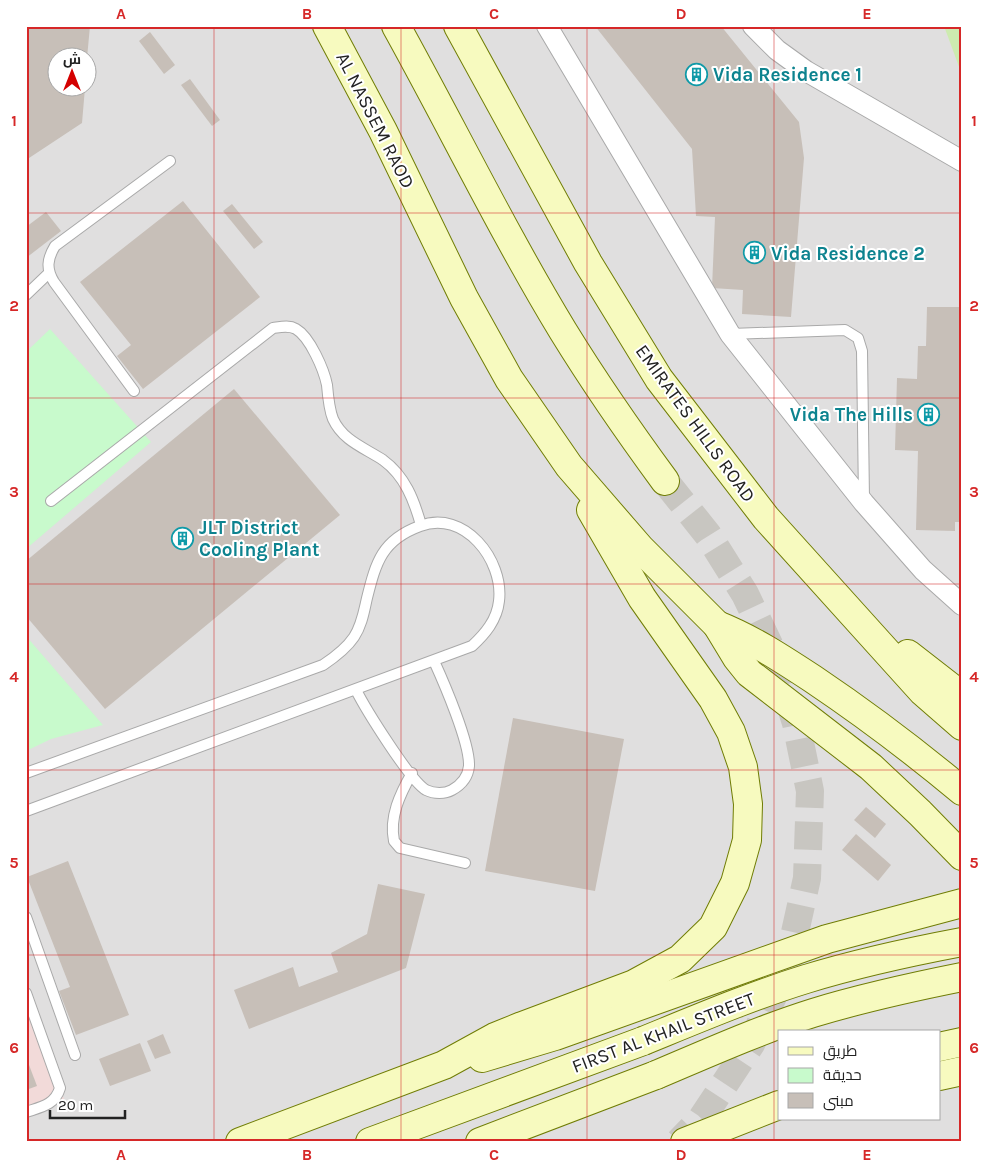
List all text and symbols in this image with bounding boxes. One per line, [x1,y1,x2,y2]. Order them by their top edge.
text: A [116,4,126,23]
text: B [302,4,312,23]
text: C [489,4,499,23]
text: D [676,4,687,23]
text: E [862,4,872,23]
north arrow [48,48,98,98]
street label: AL NASSEM RAOD [331,49,419,192]
text: ش [63,51,81,68]
building icon: Vida Residence 1 [685,62,709,86]
place label: Vida Residence 1 [713,64,862,86]
text: 1 [11,111,17,130]
text: 1 [971,111,977,130]
building icon: Vida Residence 2 [743,241,767,265]
place label: Vida Residence 2 [771,243,925,265]
text: 2 [9,296,19,315]
text: 2 [969,296,979,315]
street label: EMIRATES HILLS ROAD [631,341,760,507]
building icon: Vida The Hills [917,402,941,426]
place label: Vida The Hills [790,404,913,426]
text: 3 [9,482,19,501]
text: 3 [969,482,979,501]
place label: JLT District Cooling Plant [199,517,320,561]
building icon: JLT District Cooling Plant [171,526,195,550]
text: 4 [9,667,19,686]
text: 4 [969,667,979,686]
text: 5 [9,853,19,872]
text: 5 [969,853,979,872]
street label: FIRST AL KHAIL STREET [569,988,758,1078]
legend [778,1030,940,1120]
text: 6 [9,1038,19,1057]
text: 6 [969,1038,979,1057]
text: طريق [823,1042,857,1061]
text: حديقة [823,1066,862,1084]
scale bar [50,1088,125,1120]
text: مبنى [823,1092,854,1111]
text: 20 m [58,1096,93,1114]
text: A [116,1145,126,1164]
text: B [302,1145,312,1164]
text: C [489,1145,499,1164]
text: D [676,1145,687,1164]
text: E [862,1145,872,1164]

